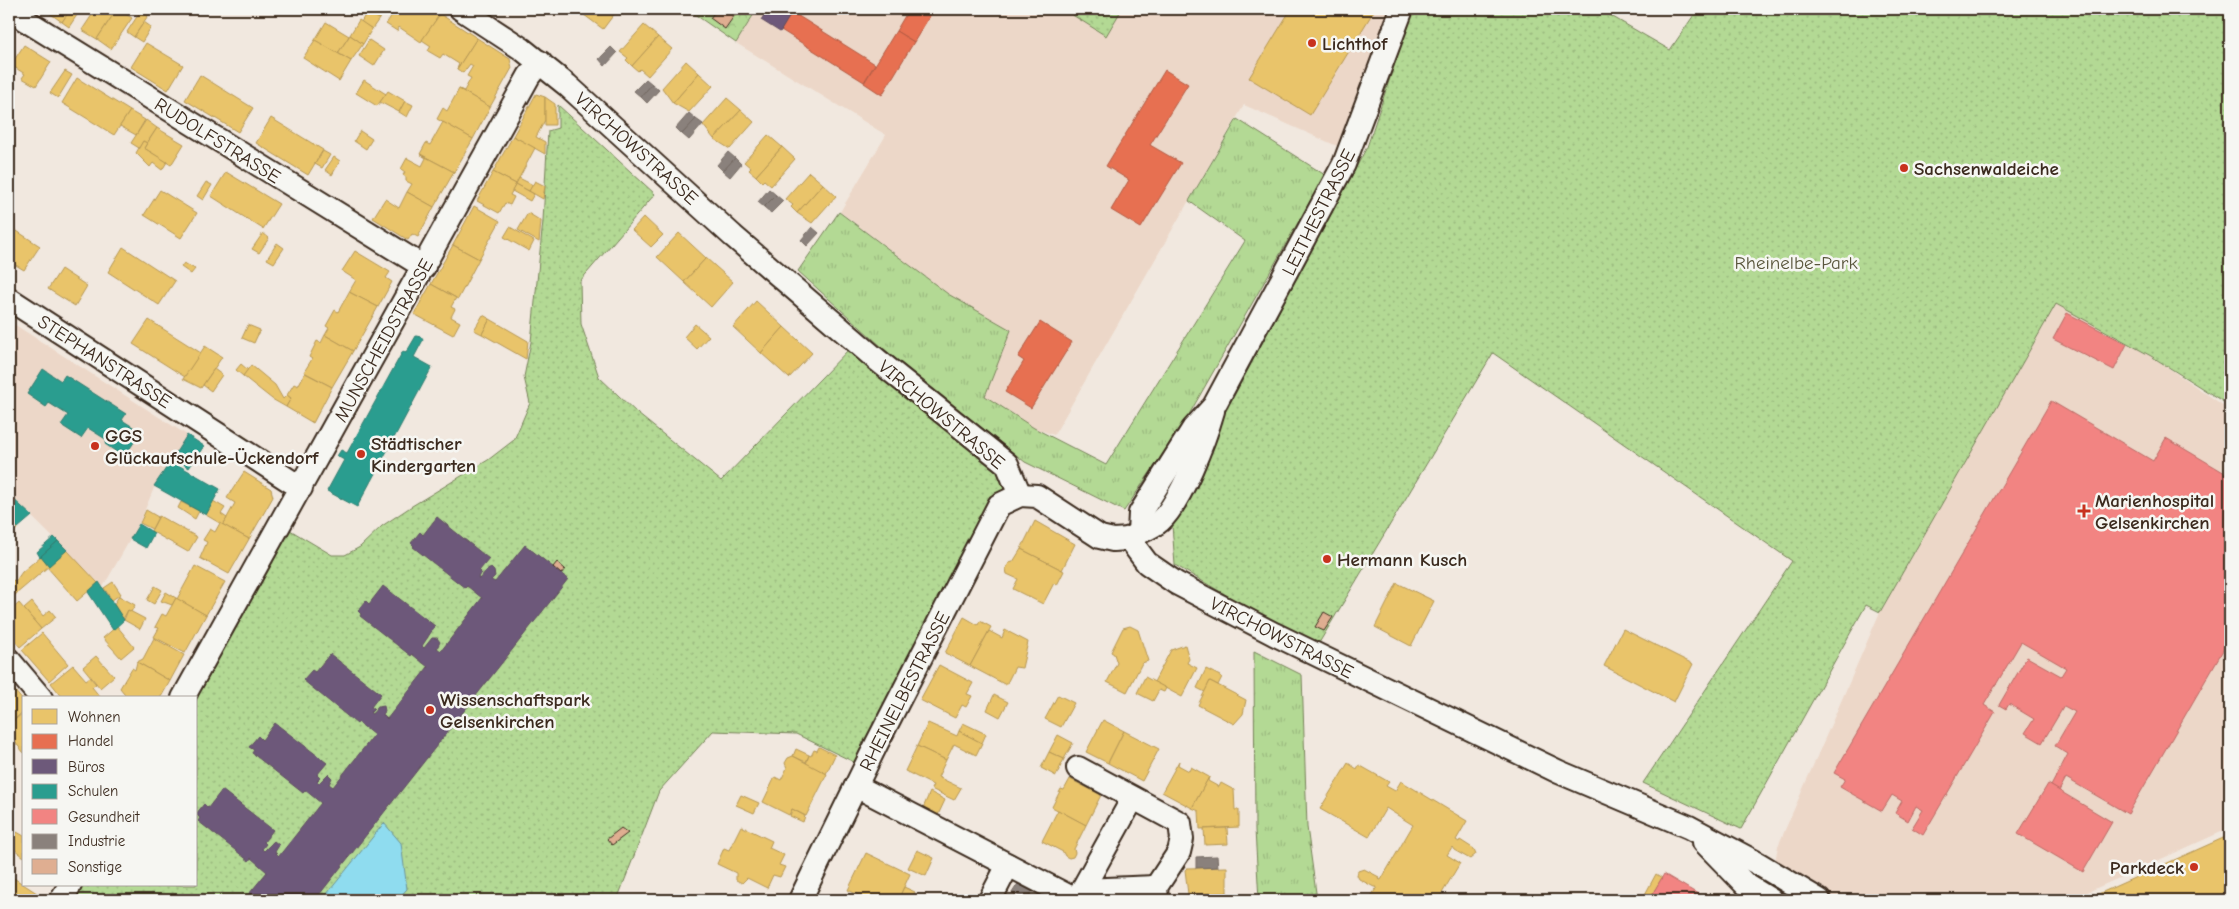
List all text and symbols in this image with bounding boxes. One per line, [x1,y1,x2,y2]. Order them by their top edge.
place label: Lichthof [1322,33,1388,55]
marker: Lichthof [1306,37,1318,49]
street label: VIRCHOWSTRASSE [570,88,702,210]
street label: RUDOLFSTRASSE [150,93,284,188]
street label: LEITHESTRASSE [1278,146,1360,279]
place label: Sachsenwaldeiche [1914,158,2059,180]
marker: Sachsenwaldeiche [1898,162,1910,174]
park label: Rheinelbe-Park [1734,252,1858,274]
street label: MUNSCHEIDSTRASSE [330,255,438,426]
street label: STEPHANSTRASSE [33,310,175,413]
street label: VIRCHOWSTRASSE [874,356,1009,474]
place label: GGS Glückaufschule-Ückendorf [105,425,319,469]
place label: Städtischer Kindergarten [371,433,476,477]
marker: GGS Glückaufschule-Ückendorf [89,440,101,452]
marker: Städtischer Kindergarten [355,448,367,460]
place label: Marienhospital Gelsenkirchen [2095,490,2214,534]
marker: Marienhospital Gelsenkirchen [2077,504,2091,518]
place label: Hermann Kusch [1337,549,1467,571]
marker: Hermann Kusch [1321,553,1333,565]
street label: VIRCHOWSTRASSE [1206,592,1357,684]
street label: RHEINELBESTRASSE [855,608,955,775]
place label: Wissenschaftspark Gelsenkirchen [440,689,591,733]
legend [22,696,198,886]
marker: Wissenschaftspark Gelsenkirchen [424,704,436,716]
text: Wohnen [68,708,121,726]
text: Handel [68,732,114,750]
text: Büros [68,758,105,776]
text: Schulen [68,782,118,800]
text: Gesundheit [68,808,140,826]
text: Industrie [68,832,126,850]
place label: Parkdeck [2110,857,2185,879]
text: Sonstige [68,858,122,876]
marker: Parkdeck [2188,861,2200,873]

